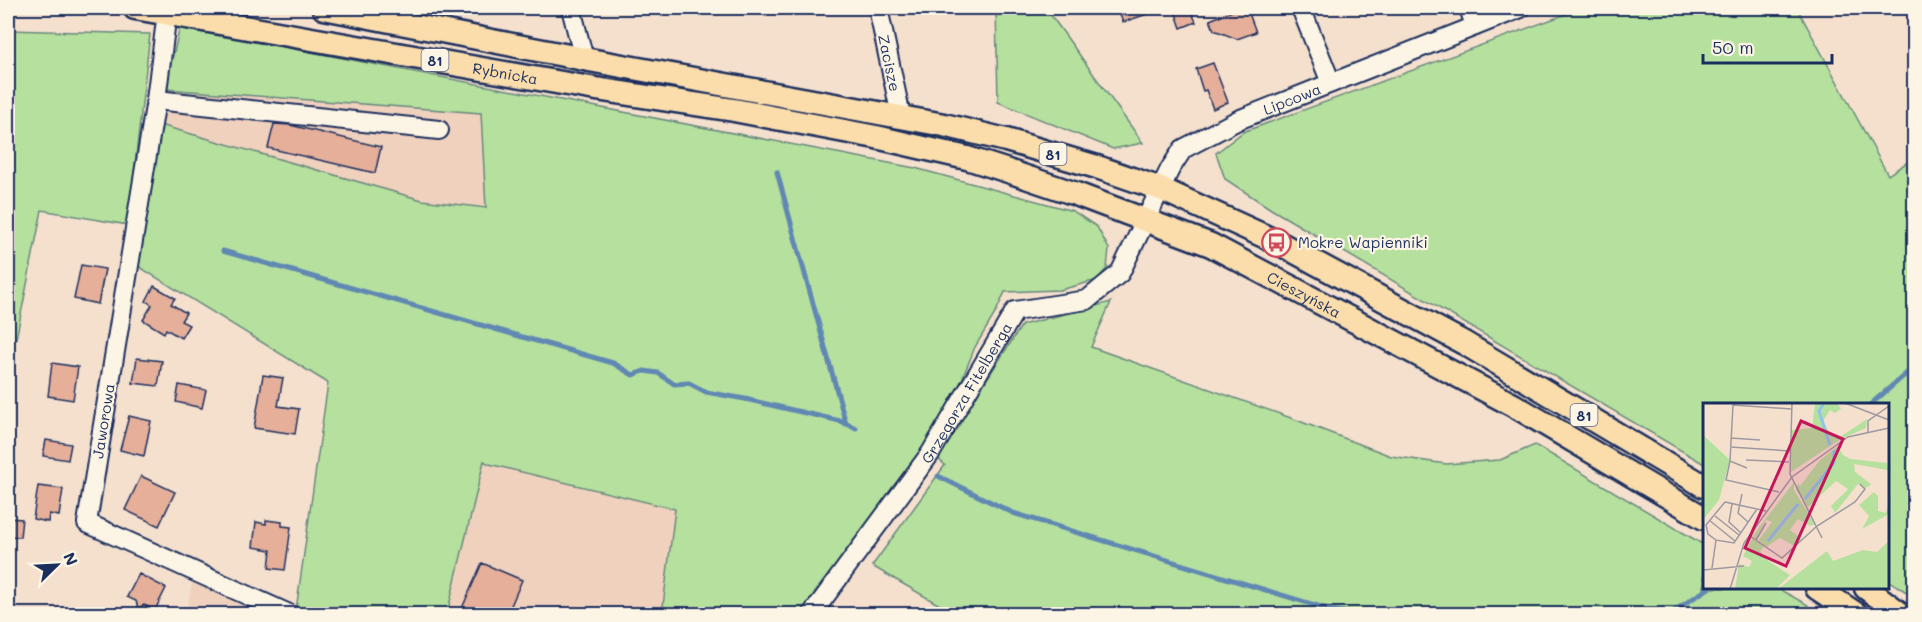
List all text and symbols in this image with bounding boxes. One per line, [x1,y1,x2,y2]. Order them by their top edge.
scale bar [1703,27,1832,65]
street label: Zacisze [874,32,905,93]
text: 50 m [1712,35,1754,59]
road number: 81 [422,49,448,71]
street label: Rybnicka [471,58,540,89]
street label: Lipcowa [1260,78,1324,119]
road number: 81 [1040,143,1066,165]
bus stop icon: Mokre Wapienniki [1261,226,1293,258]
place label: Mokre Wapienniki [1298,232,1428,252]
street label: Cieszyńska [1264,266,1345,322]
street label: Grzegorza Fitelberga [916,318,1016,467]
street label: Jaworowa [87,382,119,460]
inset map [1703,403,1889,589]
road number: 81 [1570,404,1598,426]
north arrow [27,535,87,595]
text: N [59,549,83,569]

